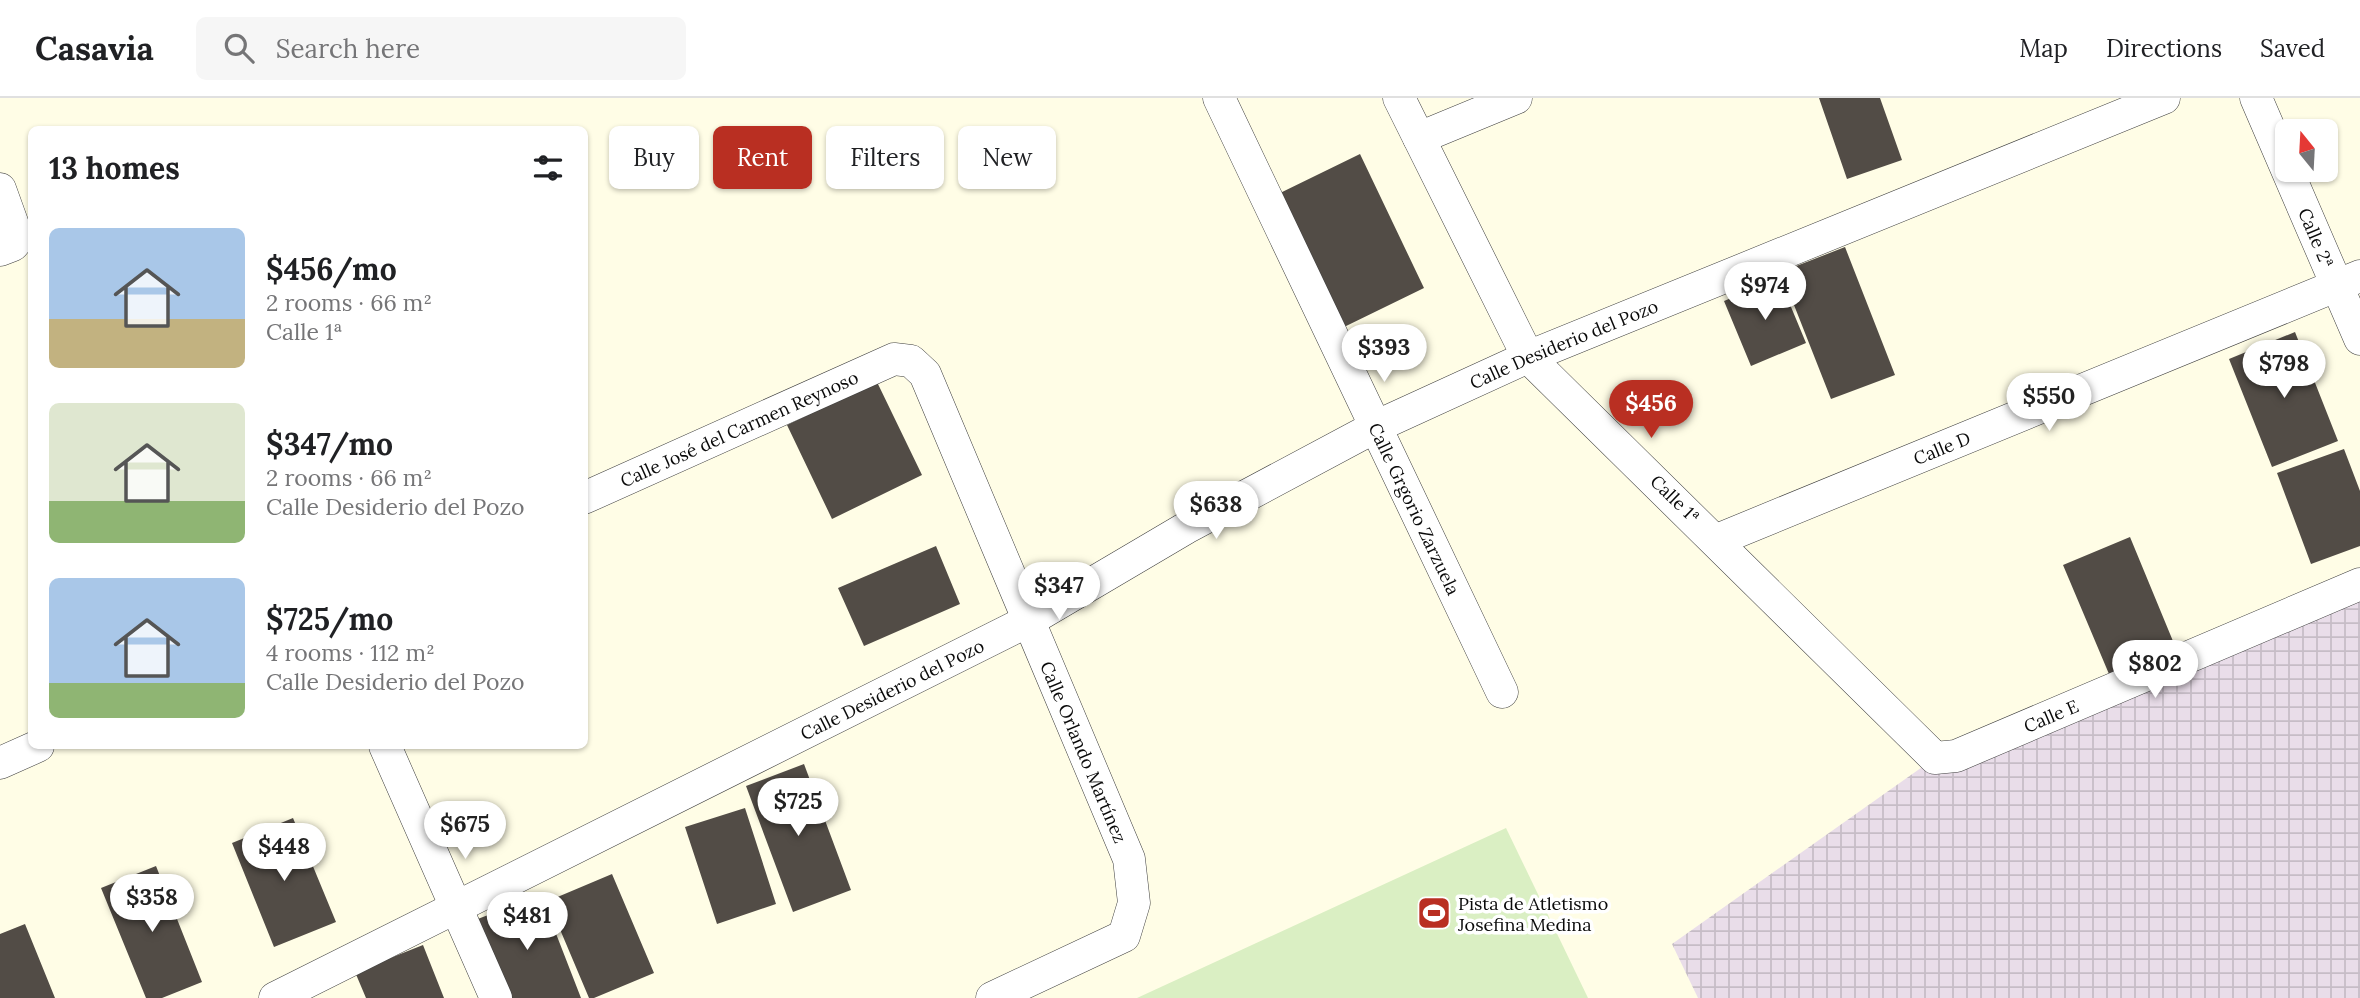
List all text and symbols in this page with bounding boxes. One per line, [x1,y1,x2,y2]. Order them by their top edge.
search box [196,17,686,80]
text: Casavia [35,27,154,69]
icon: search [220,29,258,67]
text: Search here [276,32,420,65]
text: Map [2019,33,2068,64]
text: Directions [2106,33,2222,64]
text: Saved [2260,33,2325,64]
north arrow [2275,119,2338,182]
map controls [2275,119,2338,182]
chip: Buy [609,126,699,189]
chip: Rent [713,126,812,189]
chip: Filters [826,126,944,189]
chip: New [958,126,1056,189]
text: 13 homes [49,149,180,187]
icon: filters [529,149,567,187]
street label: Calle 2ª [2293,204,2339,272]
text: $456/mo [266,250,397,288]
icon: home [105,256,189,340]
pin: $974 [1724,262,1806,322]
text: $974 [1740,270,1790,299]
text: 2 rooms · 66 m² [266,288,432,317]
street label: Calle Desiderio del Pozo [1466,294,1661,394]
text: Calle 1ª [266,317,343,346]
pin: $393 [1343,324,1425,384]
text: $393 [1358,332,1410,361]
pin: $798 [2243,341,2325,400]
text: $798 [2259,348,2309,377]
street label: Calle José del Carmen Reynoso [617,365,862,492]
pin: $550 [2008,374,2090,433]
pin: $456 [1610,380,1692,440]
text: $550 [2023,381,2076,410]
text: $456 [1625,388,1677,417]
street label: Calle Grgorio Zarzuela [1364,419,1466,599]
text: $347/mo [266,425,393,463]
street label: Calle D [1910,426,1974,470]
icon: home [105,431,189,515]
text: 2 rooms · 66 m² [266,463,432,492]
street label: Calle 1ª [1645,470,1705,528]
pin: $638 [1175,482,1257,541]
text: $638 [1190,489,1242,518]
text: Calle Desiderio del Pozo [266,492,525,521]
pin: $347 [1018,562,1100,622]
text: $347 [1034,570,1084,599]
text: $725/mo [266,600,393,638]
icon: home [105,606,189,690]
street label: Calle Desiderio del Pozo [796,633,988,745]
text: 4 rooms · 112 m² [266,638,435,667]
pin: $802 [2114,640,2196,700]
text: $802 [2128,648,2182,677]
street label: Calle Orlando Martínez [1036,658,1132,846]
text: Calle Desiderio del Pozo [266,667,525,696]
street label: Calle E [2020,694,2082,737]
pin: $725 [757,778,839,838]
text: $725 [774,786,823,815]
pin: $675 [424,802,506,861]
text: $675 [440,809,490,838]
pin: $448 [243,824,325,883]
text: $448 [258,831,310,860]
pin: $358 [111,874,193,934]
text: $358 [126,882,178,911]
pin: $481 [486,892,568,952]
place label: Pista de Atletismo Josefina Medina [1457,892,1608,936]
sports icon: Pista de Atletismo Josefina Medina [1415,894,1453,932]
text: $481 [503,900,551,929]

